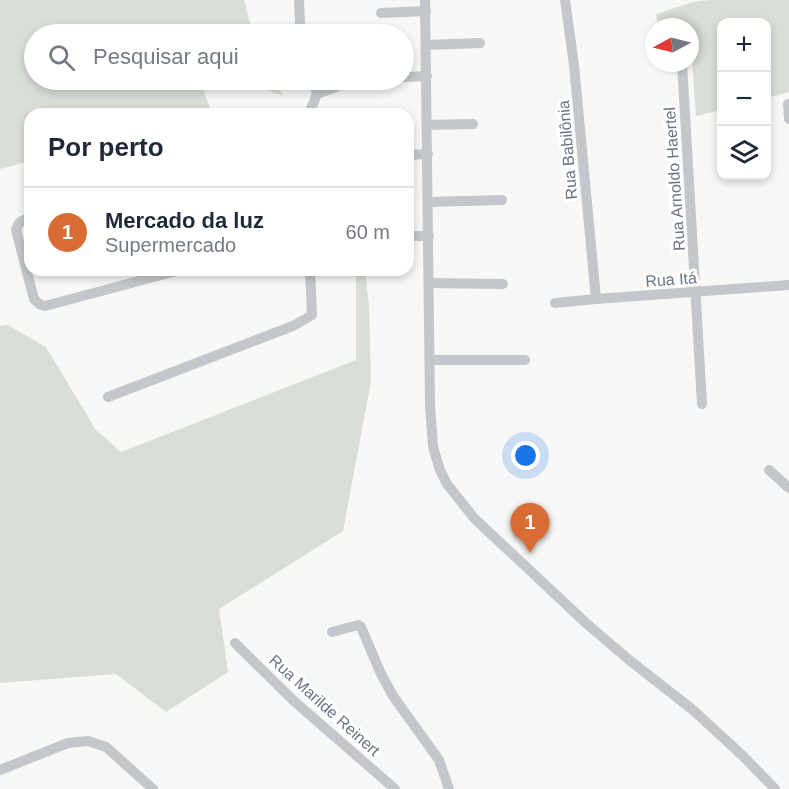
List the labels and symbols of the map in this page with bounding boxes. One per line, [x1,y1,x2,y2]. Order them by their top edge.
north arrow [645,18,699,72]
street label: Rua Babilônia [555,99,580,200]
street label: Rua Arnoldo Haertel [661,107,688,251]
street label: Rua Itá [645,269,697,290]
your location [511,441,540,470]
pin: 1 [510,504,550,553]
street label: Rua Marilde Reinert [266,651,384,760]

